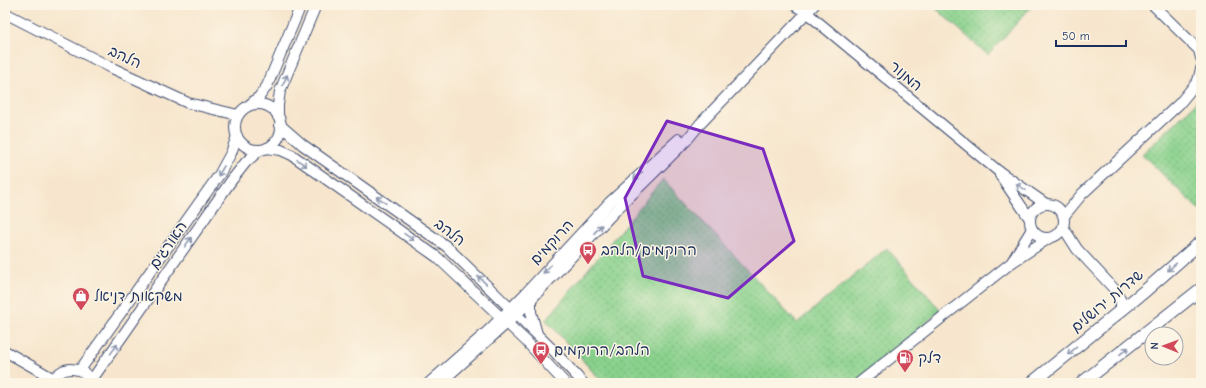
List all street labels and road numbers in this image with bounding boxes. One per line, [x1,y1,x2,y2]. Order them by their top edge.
street label: הלהב [106,42,144,72]
street label: המנור [886,57,926,95]
street label: הלהב [431,214,469,250]
street label: הרוקמים [527,216,577,268]
street label: האורגים [145,218,191,272]
street label: שדרות ירושלים [1067,266,1147,336]

